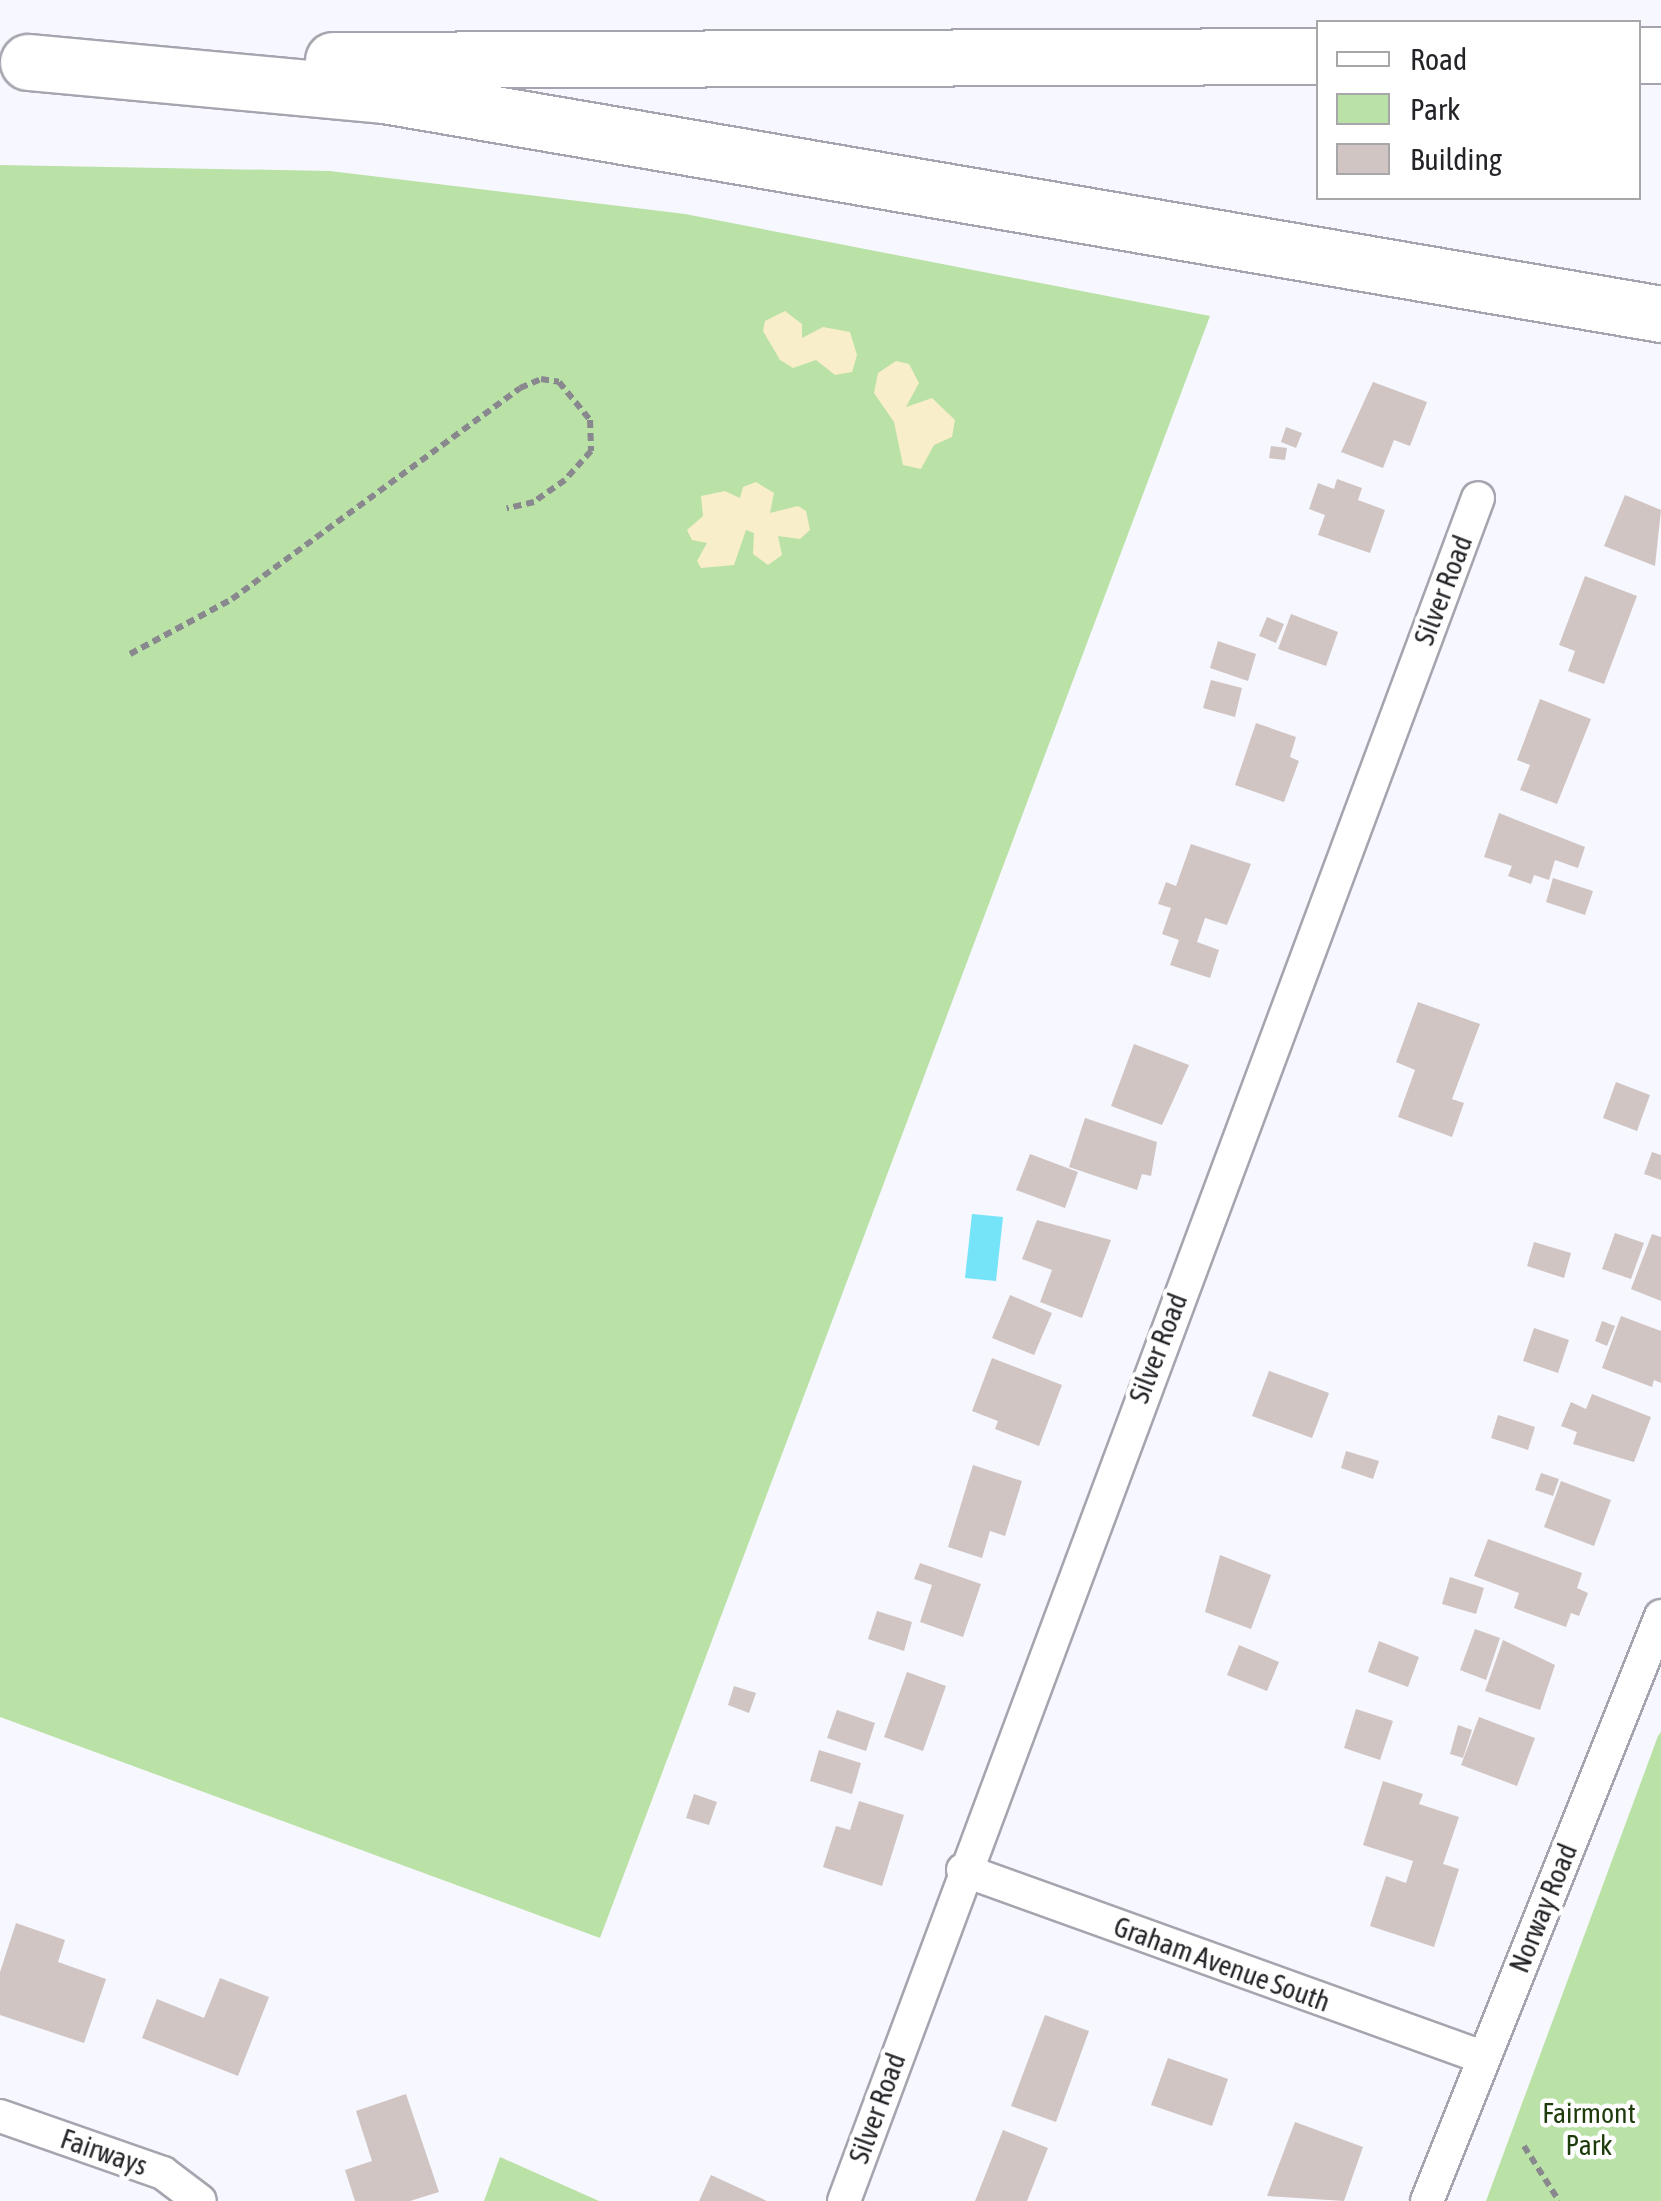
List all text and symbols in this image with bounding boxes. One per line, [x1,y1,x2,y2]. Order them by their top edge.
legend [1316,20,1641,200]
text: Road [1410,42,1467,76]
text: Park [1410,92,1460,126]
text: Building [1410,142,1502,176]
street label: Silver Road [1407,530,1479,650]
street label: Silver Road [1122,1288,1194,1408]
street label: Norway Road [1502,1839,1584,1977]
street label: Graham Avenue South [1109,1909,1335,2019]
street label: Silver Road [842,2048,912,2168]
park label: Fairmont Park [1542,2096,1636,2162]
street label: Fairways [56,2122,152,2182]

